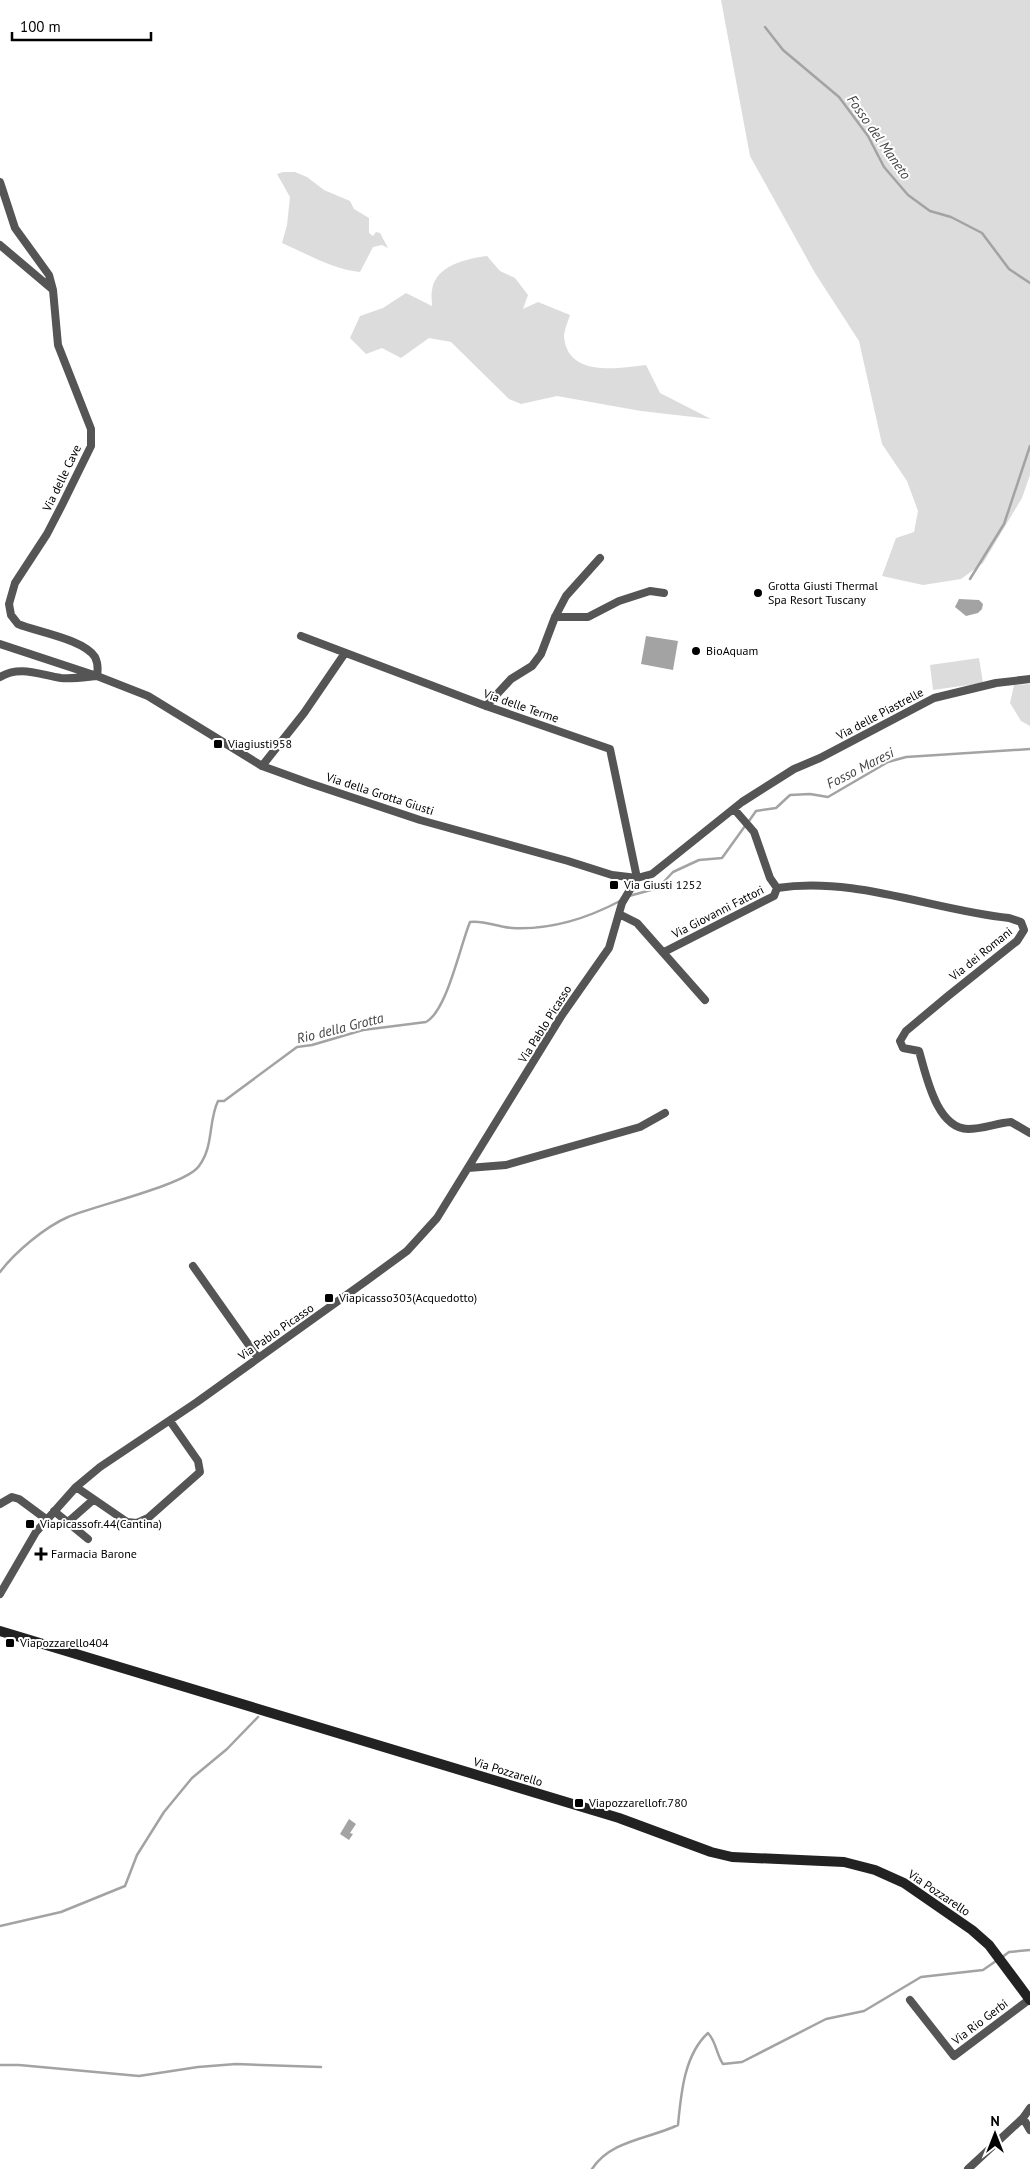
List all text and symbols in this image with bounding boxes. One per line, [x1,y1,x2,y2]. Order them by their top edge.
scale bar [12,10,151,42]
text: 100 m [20,17,61,36]
water label: Fosso del Maneto [843,91,915,183]
street label: Via delle Cave [39,442,84,515]
place label: Grotta Giusti Thermal Spa Resort Tuscany [768,578,878,607]
marker: Grotta Giusti Thermal Spa Resort Tuscany [752,587,764,599]
place label: BioAquam [706,643,758,658]
marker: BioAquam [690,645,702,657]
street label: Via delle Piastrelle [833,684,926,743]
street label: Via delle Terme [481,685,561,725]
place label: Viagiusti958 [227,736,292,751]
marker: Viagiusti958 [212,738,224,750]
water label: Fosso Maresi [823,743,897,793]
street label: Via della Grotta Giusti [323,769,436,818]
place label: Via Giusti 1252 [623,877,702,892]
marker: Via Giusti 1252 [608,879,620,891]
street label: Via Giovanni Fattori [668,882,766,942]
street label: Via dei Romani [945,924,1015,984]
street label: Via Pablo Picasso [514,982,574,1066]
water label: Rio della Grotta [295,1008,386,1048]
place label: Viapicasso303(Acquedotto) [338,1290,477,1305]
marker: Viapicasso303(Acquedotto) [323,1292,335,1304]
street label: Via Pablo Picasso [234,1300,316,1364]
place label: Viapicassofr.44(Cantina) [39,1516,162,1531]
marker: Viapicassofr.44(Cantina) [24,1518,36,1530]
place label: Farmacia Barone [51,1546,137,1561]
marker: Farmacia Barone [35,1548,47,1560]
place label: Viapozzarello404 [19,1635,109,1650]
marker: Viapozzarello404 [4,1637,16,1649]
street label: Via Pozzarello [471,1754,545,1789]
place label: Viapozzarellofr.780 [588,1795,688,1810]
marker: Viapozzarellofr.780 [573,1797,585,1809]
street label: Via Pozzarello [904,1866,973,1919]
street label: Via Rio Gerbi [948,1996,1011,2048]
north arrow [970,2109,1020,2159]
text: N [990,2112,1000,2130]

